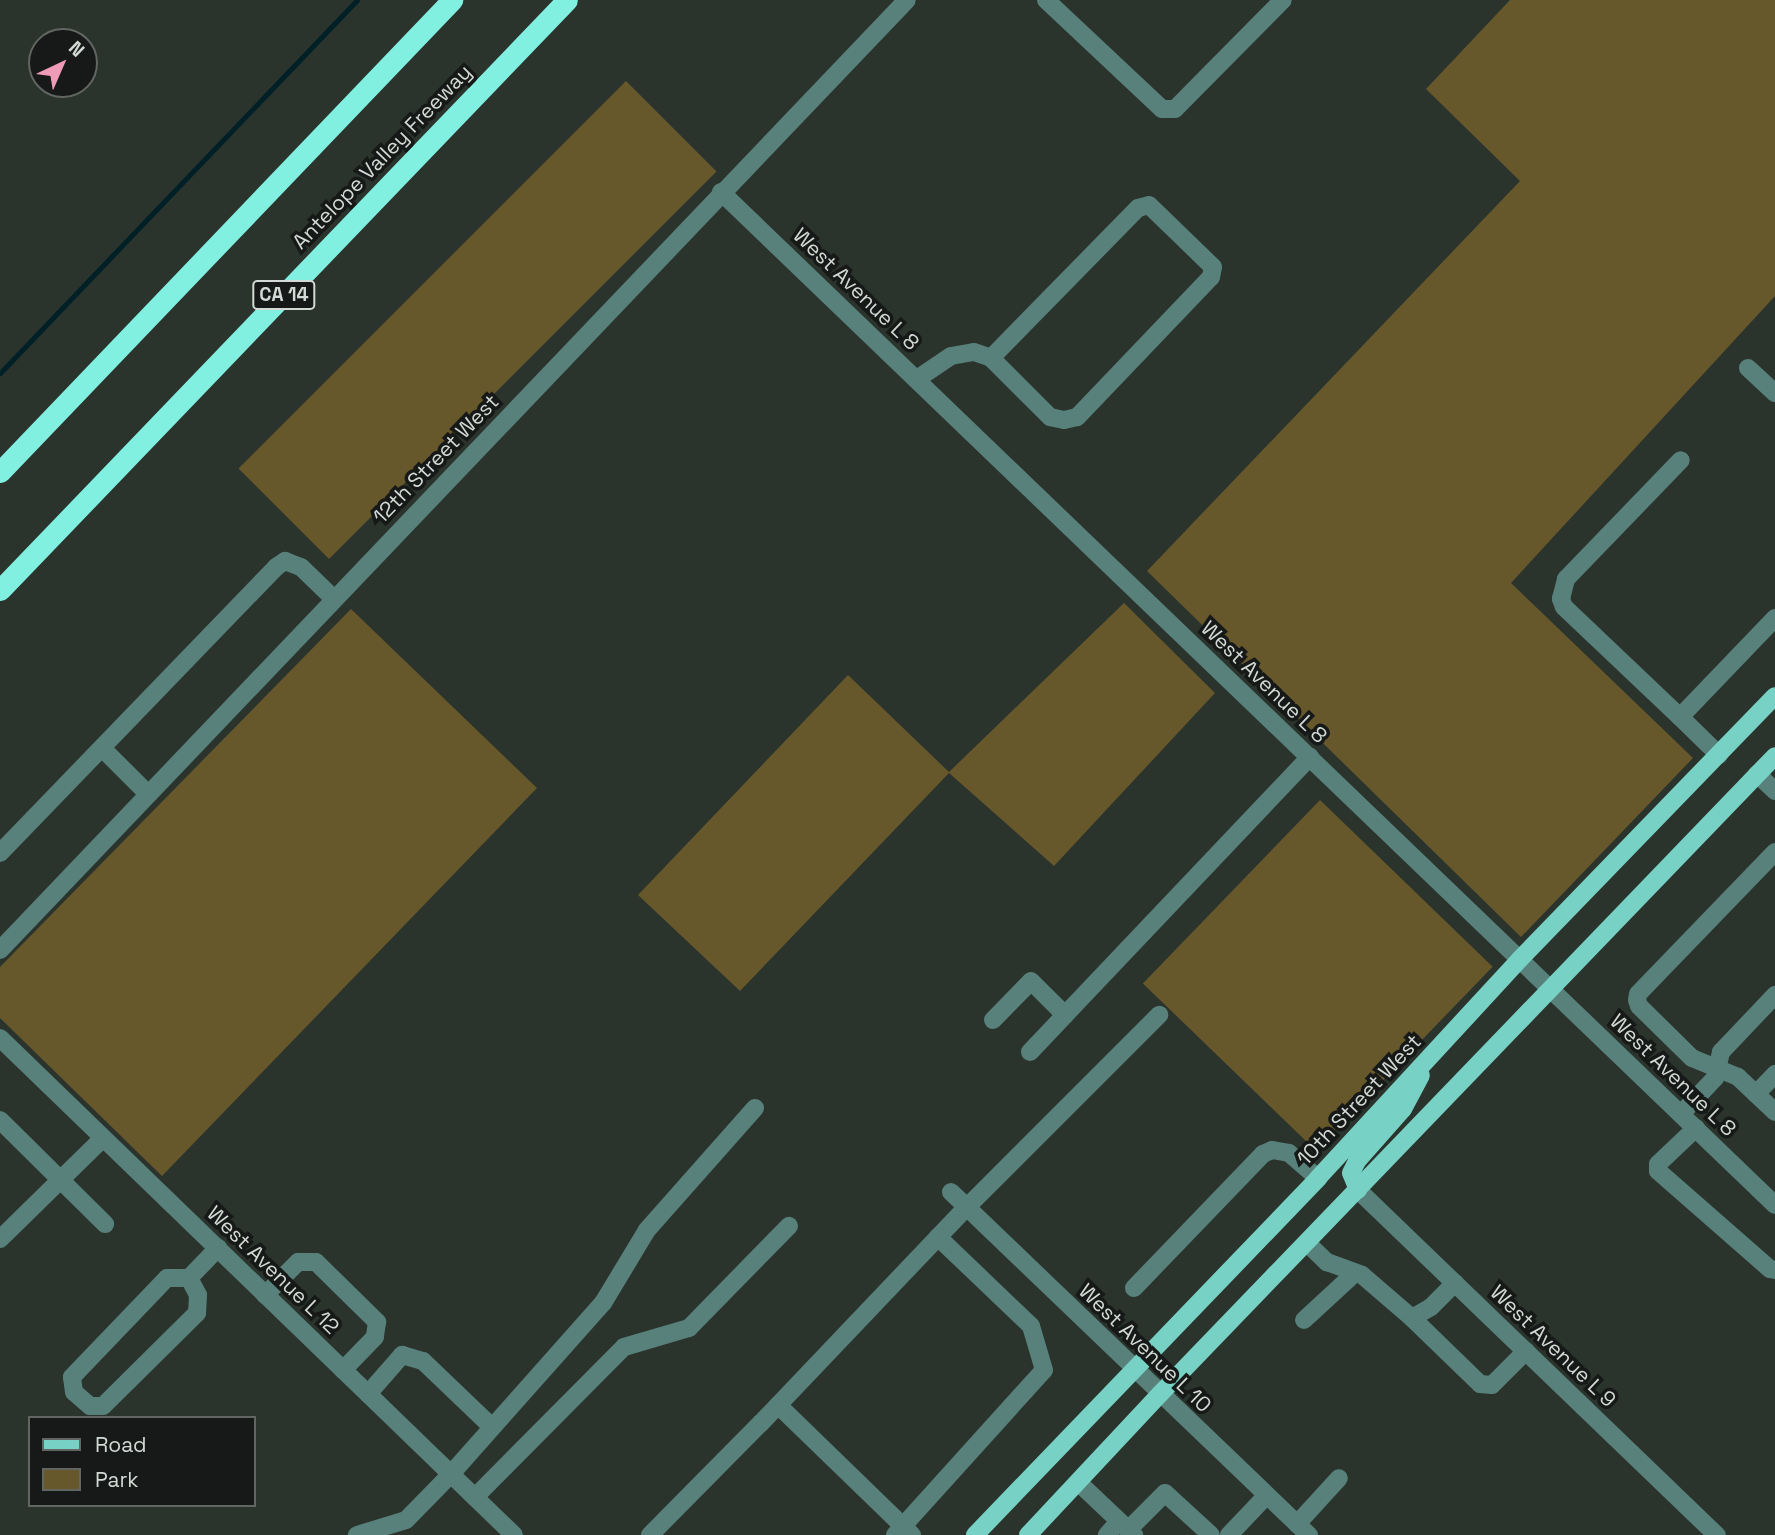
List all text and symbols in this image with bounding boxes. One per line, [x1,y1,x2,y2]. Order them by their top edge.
north arrow [28,28,98,98]
text: N [63,36,90,62]
street label: Antelope Valley Freeway [287,59,477,255]
street label: West Avenue L 8 [788,222,924,356]
road number: CA 14 [251,280,317,310]
street label: 12th Street West [368,389,504,529]
street label: West Avenue L 8 [1196,615,1332,749]
street label: West Avenue L 8 [1605,1008,1741,1142]
street label: 10th Street West [1292,1029,1426,1171]
street label: West Avenue L 12 [202,1200,344,1340]
street label: West Avenue L 10 [1073,1278,1217,1418]
street label: West Avenue L 9 [1485,1279,1621,1413]
legend [28,1416,256,1507]
text: Road [95,1431,147,1458]
text: Park [95,1466,139,1493]

